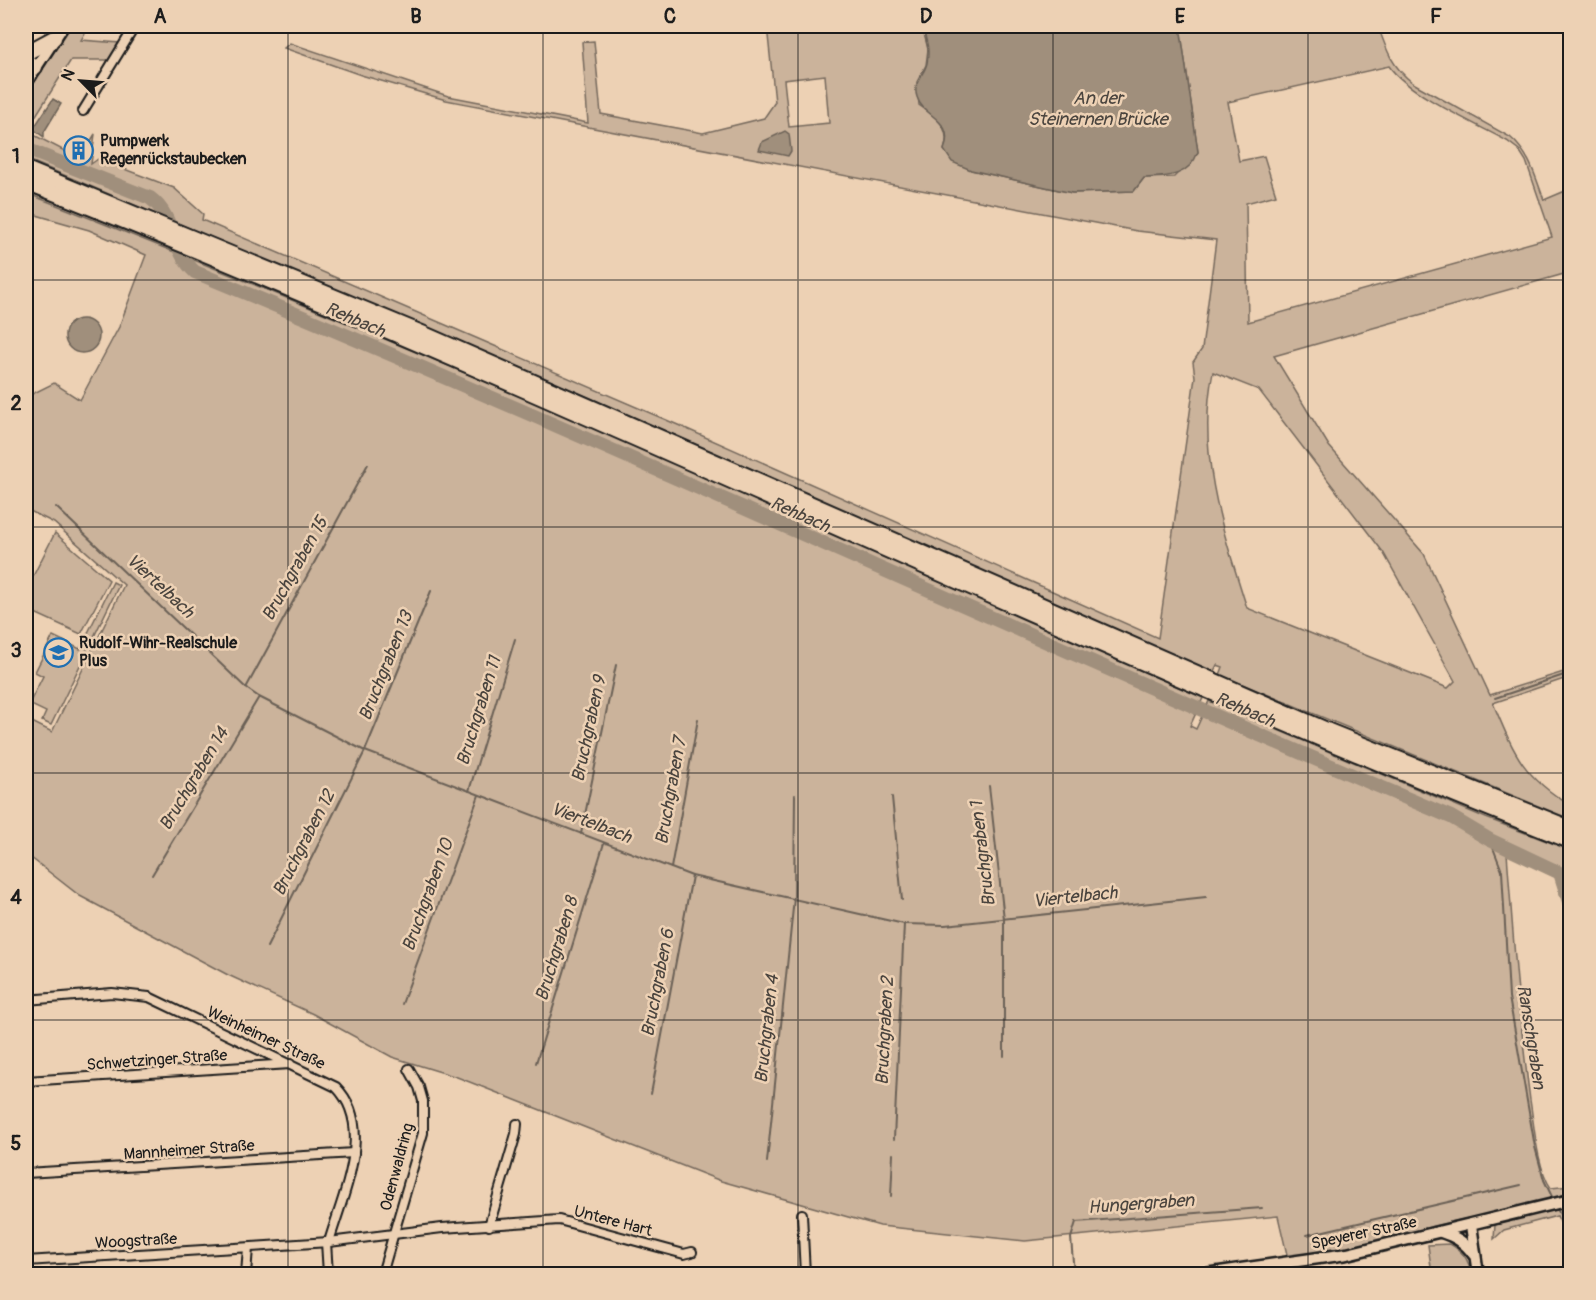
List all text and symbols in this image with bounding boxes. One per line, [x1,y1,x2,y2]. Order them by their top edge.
text: A [154,4,167,29]
text: B [410,4,422,29]
text: C [664,4,676,29]
text: D [920,4,933,29]
text: E [1175,4,1186,29]
text: F [1430,4,1442,29]
north arrow [51,51,111,111]
text: N [57,66,80,84]
water label: An der Steinernen Brücke [1028,87,1170,131]
place label: Pumpwerk Regenrückstaubecken [100,131,247,169]
building icon: Pumpwerk Regenrückstaubecken [63,134,95,166]
text: 1 [12,144,20,169]
water label: Rehbach [322,297,390,343]
text: 2 [10,391,22,416]
water label: Rehbach [767,492,835,539]
water label: Bruchgraben 15 [257,511,334,625]
water label: Viertelbach [121,549,200,624]
water label: Bruchgraben 13 [354,606,419,724]
place label: Rudolf-Wihr-Realschule Plus [79,633,238,671]
school or university icon: Rudolf-Wihr-Realschule Plus [42,636,74,668]
text: 3 [10,638,22,663]
water label: Bruchgraben 11 [452,652,507,768]
water label: Bruchgraben 9 [567,672,612,784]
water label: Rehbach [1212,687,1280,733]
water label: Bruchgraben 14 [154,722,235,835]
water label: Bruchgraben 7 [650,732,692,846]
water label: Bruchgraben 12 [268,785,341,900]
water label: Viertelbach [547,797,636,849]
water label: Bruchgraben 1 [965,798,1001,908]
water label: Bruchgraben 10 [397,834,460,954]
water label: Viertelbach [1032,881,1120,913]
text: 4 [10,885,22,910]
water label: Bruchgraben 8 [530,892,584,1004]
water label: Bruchgraben 6 [636,926,680,1039]
water label: Bruchgraben 4 [750,972,784,1084]
water label: Bruchgraben 2 [871,974,899,1086]
water label: Ranschgraben [1511,983,1551,1092]
street label: Weinheimer Straße [204,1002,328,1074]
street label: Schwetzinger Straße [86,1045,228,1075]
street label: Odenwaldring [376,1121,418,1213]
text: 5 [11,1131,22,1156]
street label: Mannheimer Straße [123,1135,255,1165]
water label: Hungergraben [1087,1189,1196,1219]
street label: Untere Hart [572,1201,655,1241]
street label: Speyerer Straße [1309,1212,1419,1254]
street label: Woogstraße [94,1229,178,1253]

